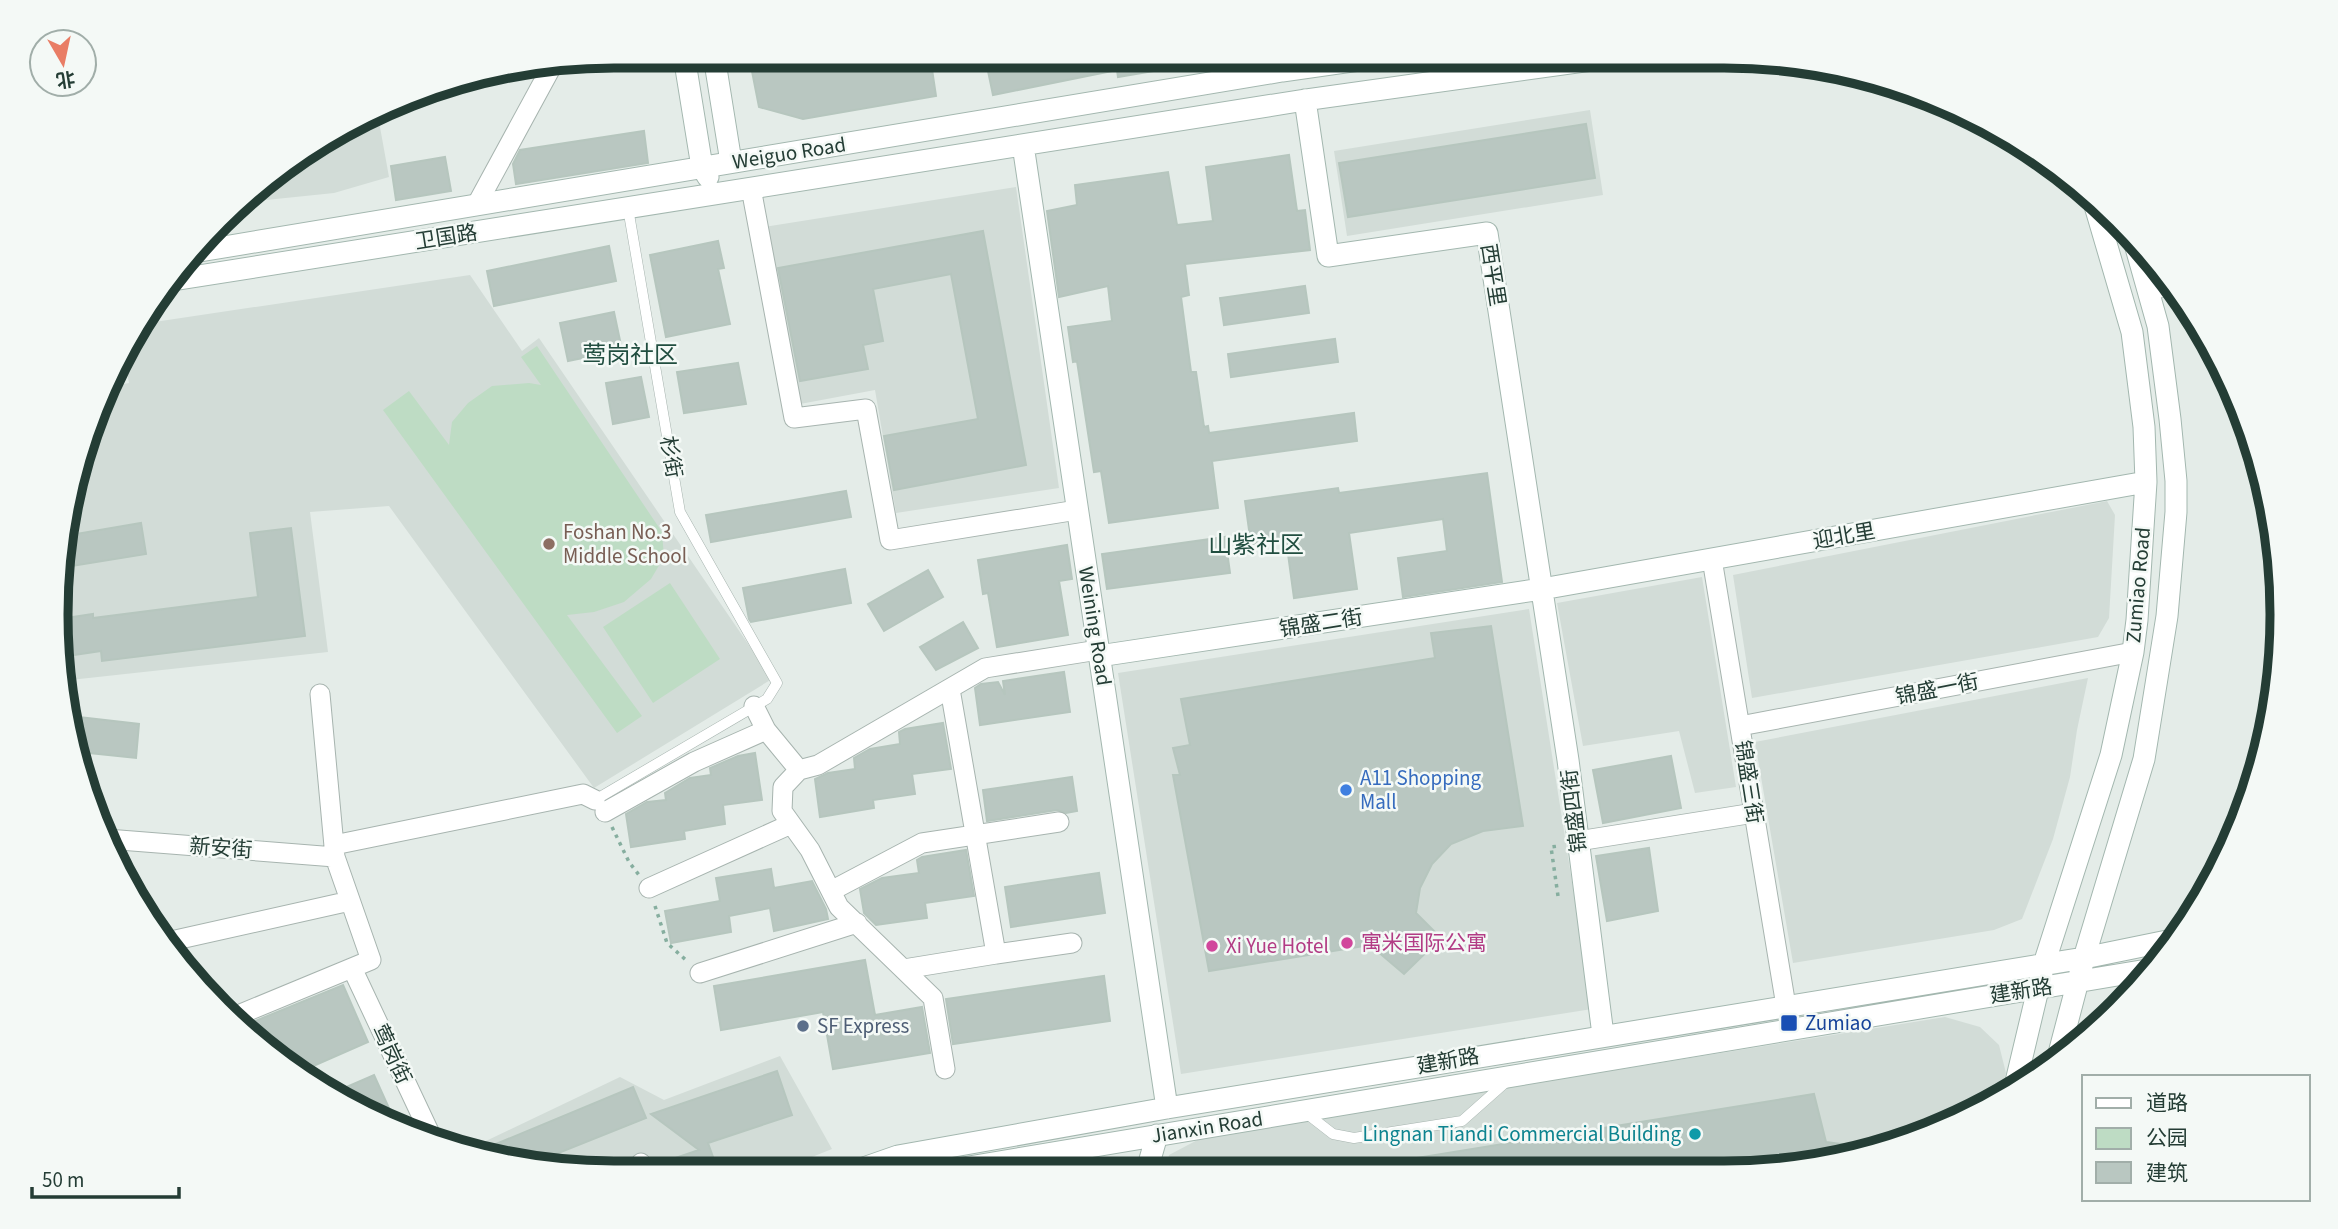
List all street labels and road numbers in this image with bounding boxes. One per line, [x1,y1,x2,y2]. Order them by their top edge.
street label: Weiguo Road [730,129,848,177]
street label: 卫国路 [413,217,479,257]
street label: 西平里 [1473,242,1513,308]
street label: 杉街 [653,434,689,480]
street label: 迎北里 [1810,516,1878,556]
street label: Zumiao Road [2118,526,2158,644]
street label: Weining Road [1071,564,1119,688]
street label: 锦盛二街 [1277,602,1365,644]
street label: 锦盛一街 [1893,666,1981,712]
street label: 锦盛三街 [1728,738,1770,826]
street label: 锦盛四街 [1554,767,1594,855]
street label: 新安街 [189,831,253,865]
street label: 建新路 [1988,971,2054,1011]
street label: 莺岗街 [365,1019,419,1089]
street label: 建新路 [1414,1041,1482,1081]
street label: Jianxin Road [1149,1103,1265,1151]

